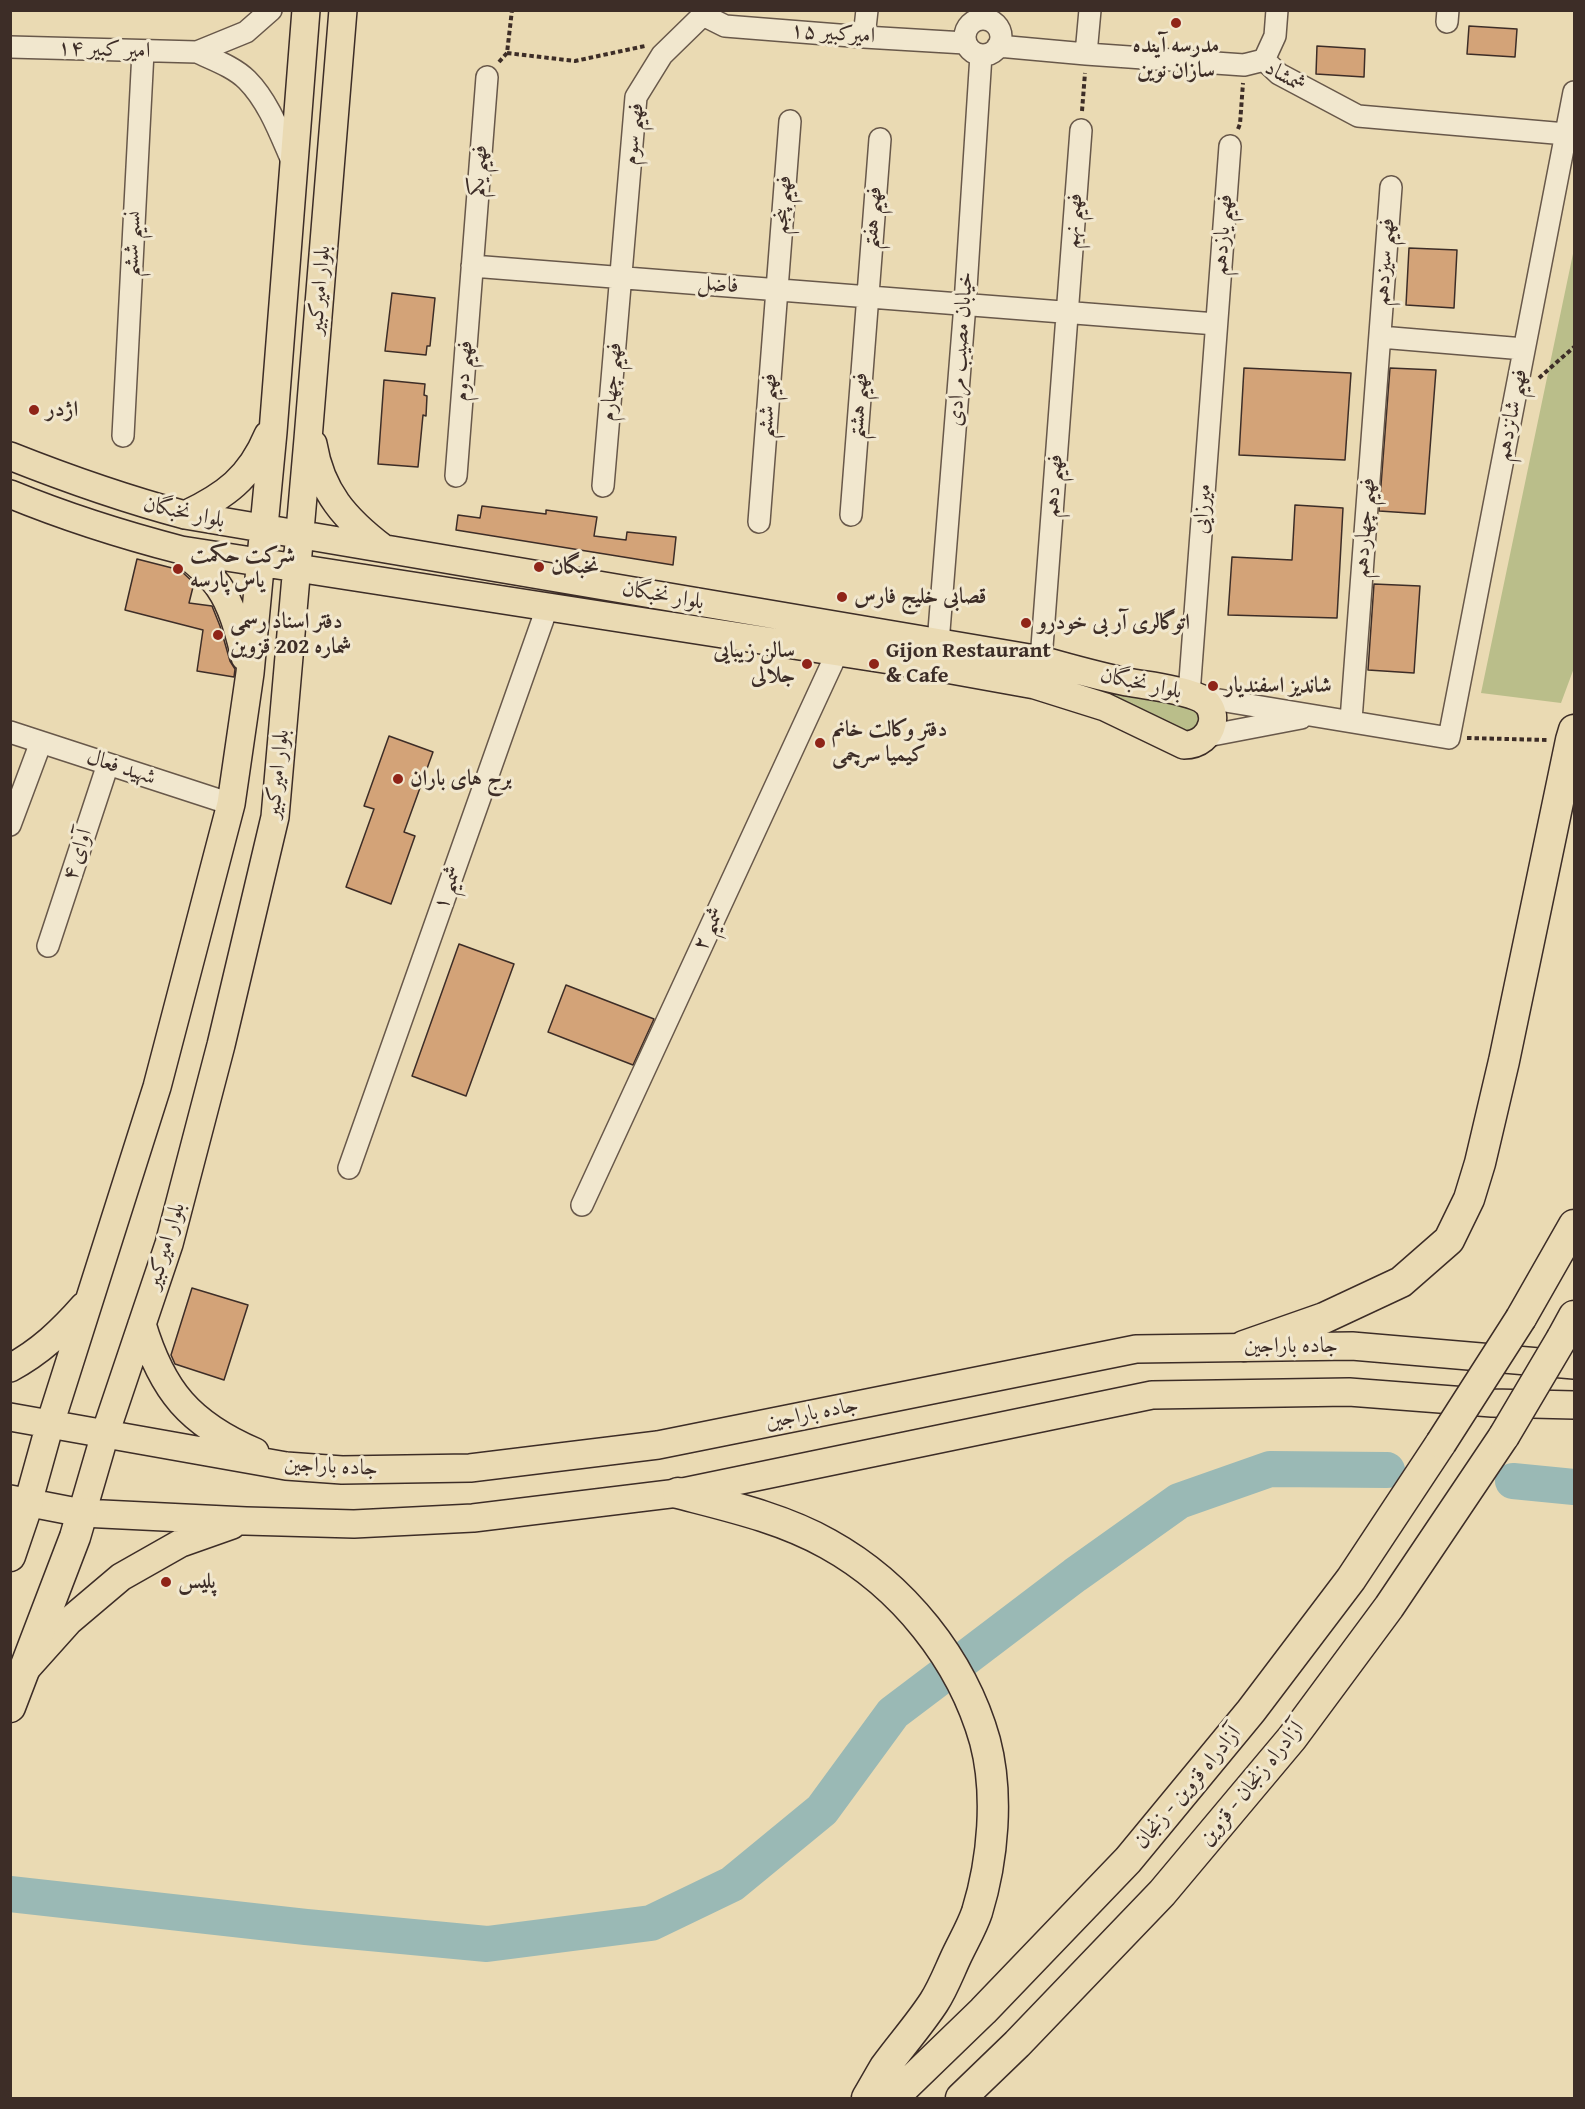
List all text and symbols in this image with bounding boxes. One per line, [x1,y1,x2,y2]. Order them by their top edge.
marker: مدرسه آینده سازان نوین [1169,16,1183,30]
street label: امیرکبیر ۱۵ [790,18,876,50]
place label: مدرسه آینده سازان نوین [1133,33,1219,84]
street label: امیر کبیر ۱۴ [57,35,151,65]
street label: شمشاد [1260,55,1310,99]
street label: فهیم سوم [618,102,650,166]
street label: فهیم یکم [464,144,494,198]
street label: فهیم پنجم [768,175,798,235]
street label: فهیم هفتم [858,186,888,250]
street label: فهیم نهم [1059,192,1089,250]
street label: فهیم یازدهم [1207,193,1239,277]
street label: نسیم ششم [118,210,148,278]
street label: فهیم سیزدهم [1369,217,1401,307]
street label: بلوار امیرکبیر [303,244,337,336]
street label: فاضل [696,270,740,300]
street label: خیابان مصیب مرادی [942,271,980,427]
street label: فهیم دوم [449,340,479,402]
street label: فهیم چهارم [595,342,629,422]
street label: فهیم شانزدهم [1490,367,1534,463]
street label: فهیم ششم [753,372,783,440]
street label: فهیم هشتم [843,372,875,440]
place label: اژدر [46,397,78,423]
marker: اژدر [27,403,41,417]
street label: فهیم دهم [1039,453,1069,519]
street label: فهیم چهاردهم [1348,477,1382,579]
street label: میرزایی [1188,483,1218,535]
street label: بلوار نخبگان [141,491,227,535]
place label: شرکت حکمت یاس پارسه [190,543,295,594]
place label: نخبگان [551,554,599,580]
marker: نخبگان [532,560,546,574]
marker: شرکت حکمت یاس پارسه [171,562,185,576]
street label: بلوار نخبگان [620,576,706,616]
place label: قصابی خلیج فارس [854,584,986,610]
marker: قصابی خلیج فارس [835,590,849,604]
place label: دفتر اسناد رسمی شماره 202 قزوین [230,609,352,660]
place label: اتوگالری آر بی خودرو [1038,610,1190,636]
marker: اتوگالری آر بی خودرو [1019,616,1033,630]
marker: دفتر اسناد رسمی شماره 202 قزوین [211,628,225,642]
place label: سالن زیبایی جلالی [713,638,795,690]
place label: Gijon Restaurant & Cafe [886,638,1051,690]
marker: سالن زیبایی جلالی [800,657,814,671]
marker: Gijon Restaurant & Cafe [867,657,881,671]
street label: بلوار نخبگان [1098,662,1184,706]
place label: شاندیز اسفندیار [1225,673,1332,699]
marker: شاندیز اسفندیار [1206,679,1220,693]
place label: دفتر وکالت خانم کیمیا سرچمی [832,717,947,768]
street label: بلوار امیرکبیر [260,728,296,820]
marker: دفتر وکالت خانم کیمیا سرچمی [813,736,827,750]
street label: شهید فعال [83,744,159,792]
place label: برج های باران [410,766,512,792]
marker: برج های باران [391,772,405,786]
street label: آوای ۴ [57,826,99,884]
street label: شمیم ۱ [428,862,468,914]
street label: شمیم ۲ [687,903,731,955]
street label: بلوار امیرکبیر [140,1199,192,1293]
street label: جاده باراجین [1244,1333,1338,1359]
street label: جاده باراجین [763,1392,861,1436]
street label: جاده باراجین [283,1451,379,1483]
place label: پلیس [178,1569,216,1595]
marker: پلیس [159,1575,173,1589]
street label: آزادراه زنجان - قزوین [1194,1716,1310,1852]
street label: آزادراه قزوین - زنجان [1129,1721,1247,1855]

